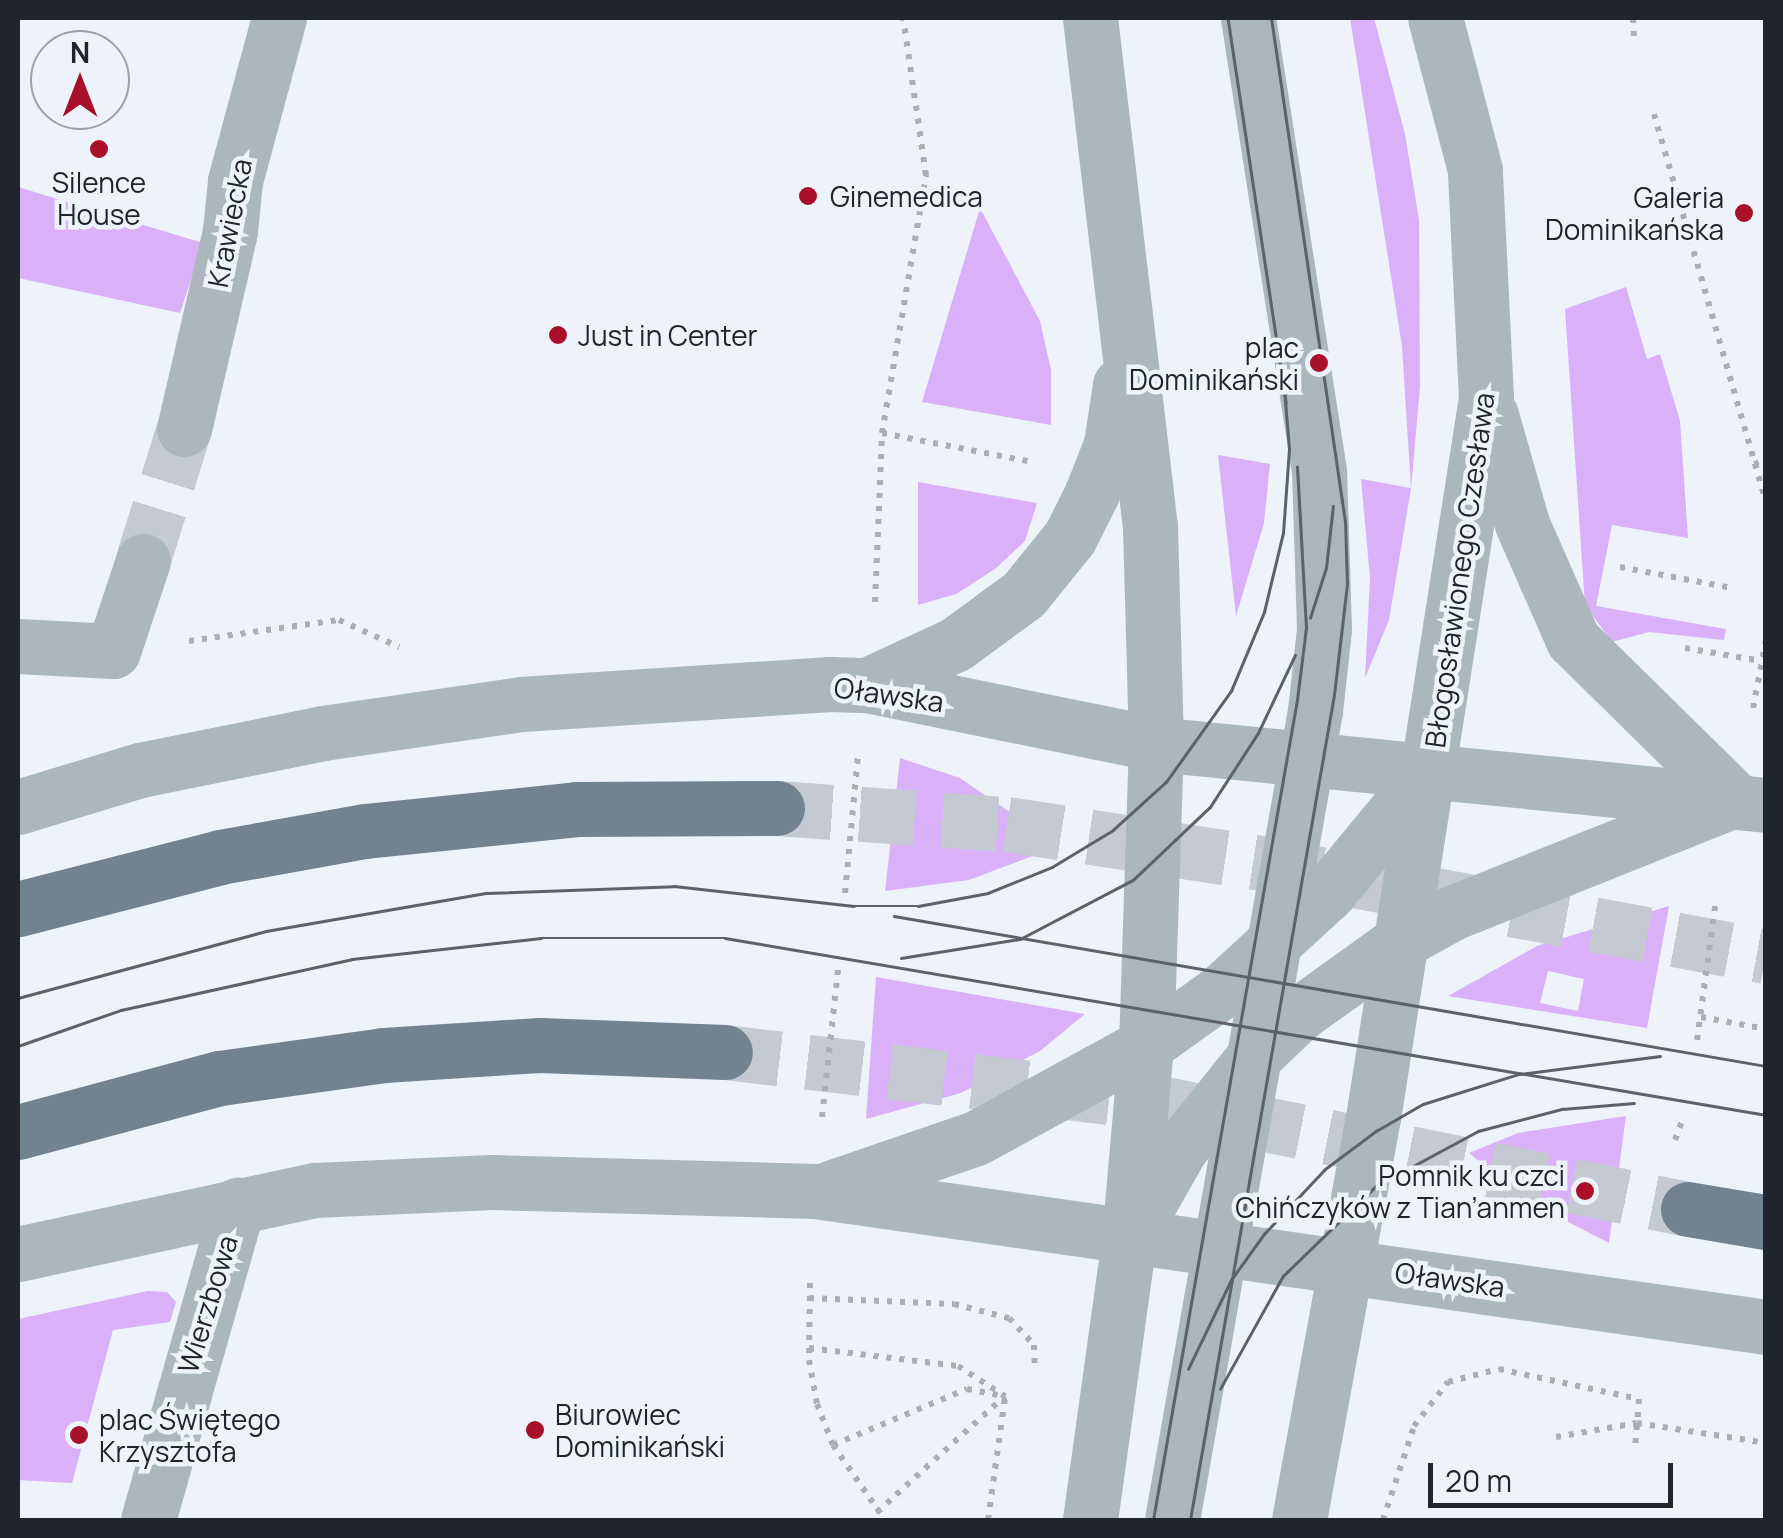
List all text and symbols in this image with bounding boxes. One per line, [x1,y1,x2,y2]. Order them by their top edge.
north arrow [30,30,130,130]
text: N [70,33,90,71]
marker: Silence House [88,138,110,160]
street label: Krawiecka [200,156,258,290]
place label: Silence House [52,165,146,231]
place label: Ginemedica [830,179,983,213]
place label: Galeria Dominikańska [1545,180,1724,246]
marker: Ginemedica [795,183,821,209]
marker: Galeria Dominikańska [1733,202,1755,224]
place label: Just in Center [578,318,758,352]
marker: Just in Center [547,324,569,346]
place label: plac Dominikański [1129,330,1299,396]
marker: plac Dominikański [1308,352,1330,374]
street label: Błogosławionego Czesława [1417,390,1501,750]
street label: Oławska [832,670,946,718]
place label: Pomnik ku czci Chińczyków z Tian’anmen [1235,1158,1565,1224]
marker: Pomnik ku czci Chińczyków z Tian’anmen [1574,1180,1596,1202]
street label: Wierzbowa [170,1231,244,1377]
street label: Oławska [1393,1255,1507,1303]
place label: Biurowiec Dominikański [555,1397,725,1463]
place label: plac Świętego Krzysztofa [99,1402,281,1468]
marker: Biurowiec Dominikański [524,1419,546,1441]
marker: plac Świętego Krzysztofa [68,1424,90,1446]
scale bar [1433,1443,1678,1505]
text: 20 m [1445,1460,1512,1501]

